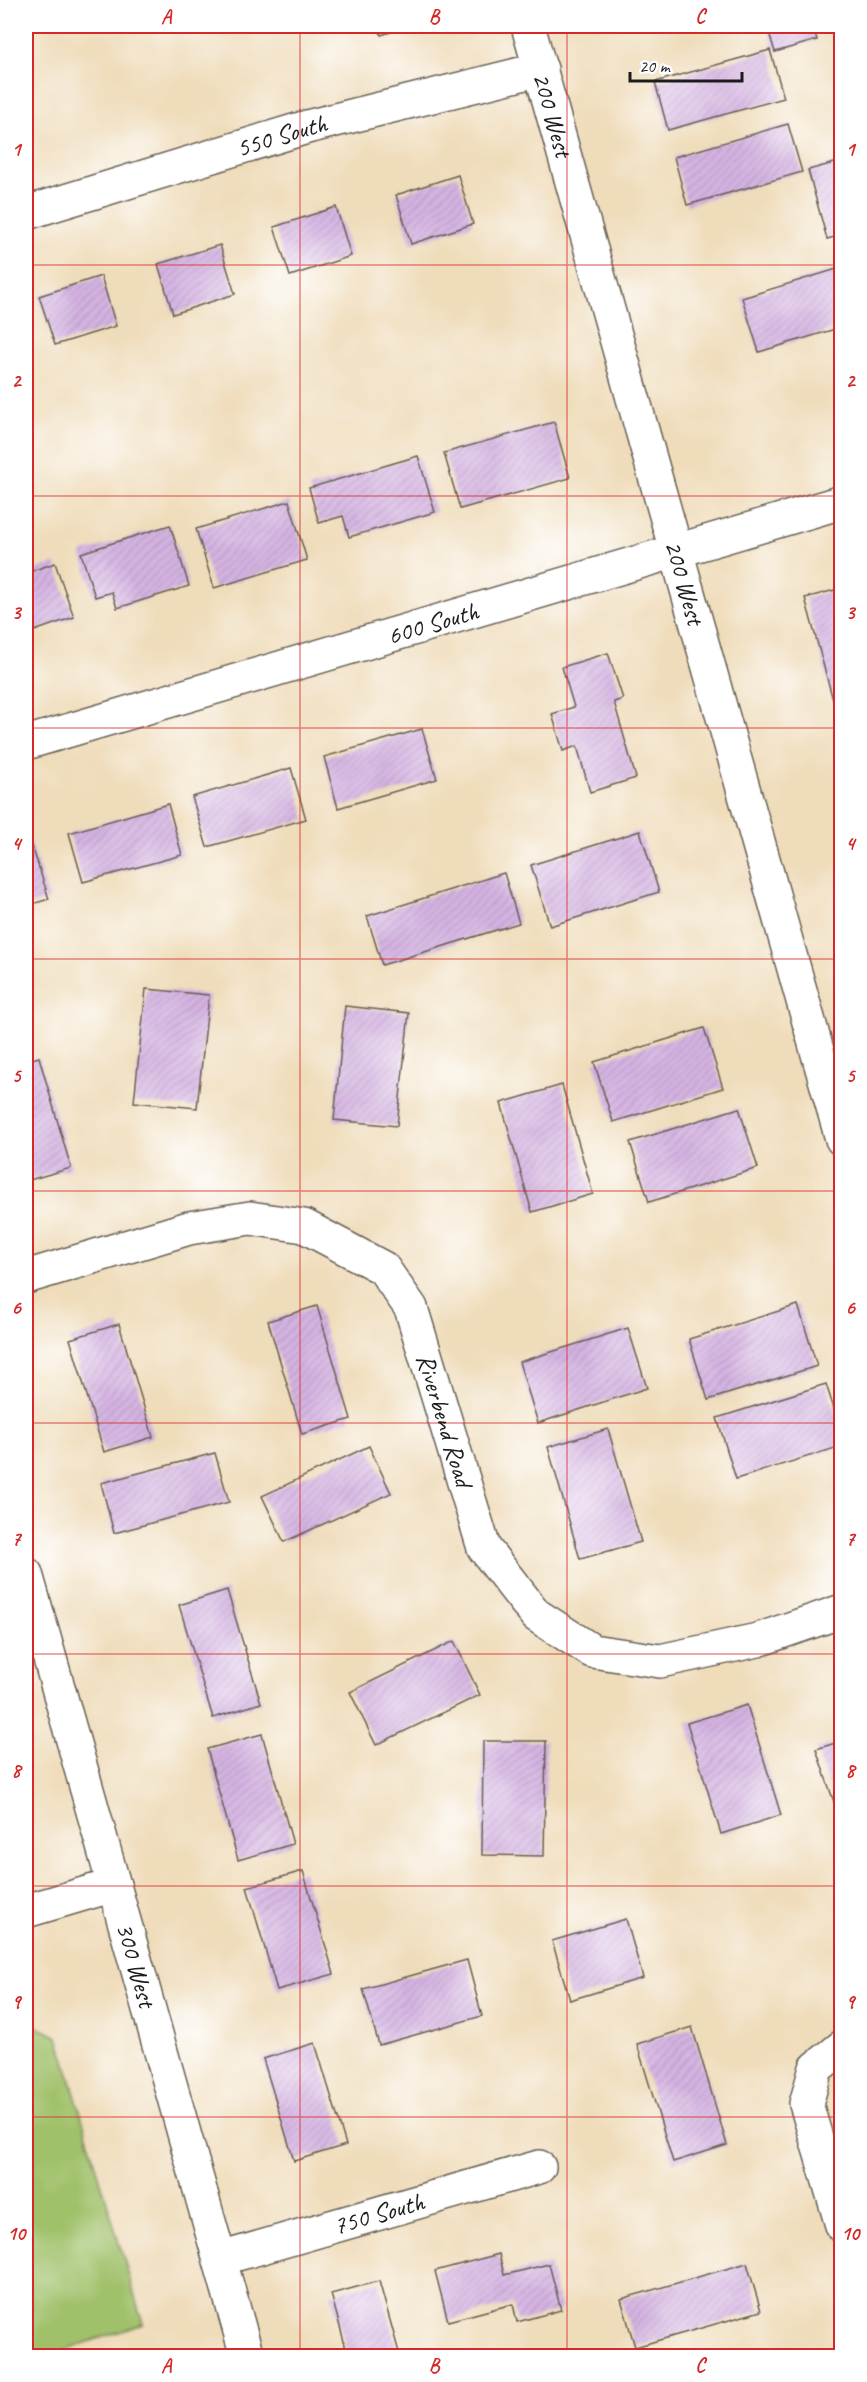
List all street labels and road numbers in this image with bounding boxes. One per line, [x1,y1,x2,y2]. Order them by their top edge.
street label: 200 West [525,69,581,163]
street label: 550 South [232,106,331,164]
street label: 200 West [657,536,713,631]
street label: 600 South [383,594,483,652]
street label: Riverbend Road [409,1350,482,1494]
street label: 300 West [109,1919,165,2013]
street label: 750 South [329,2184,429,2242]

